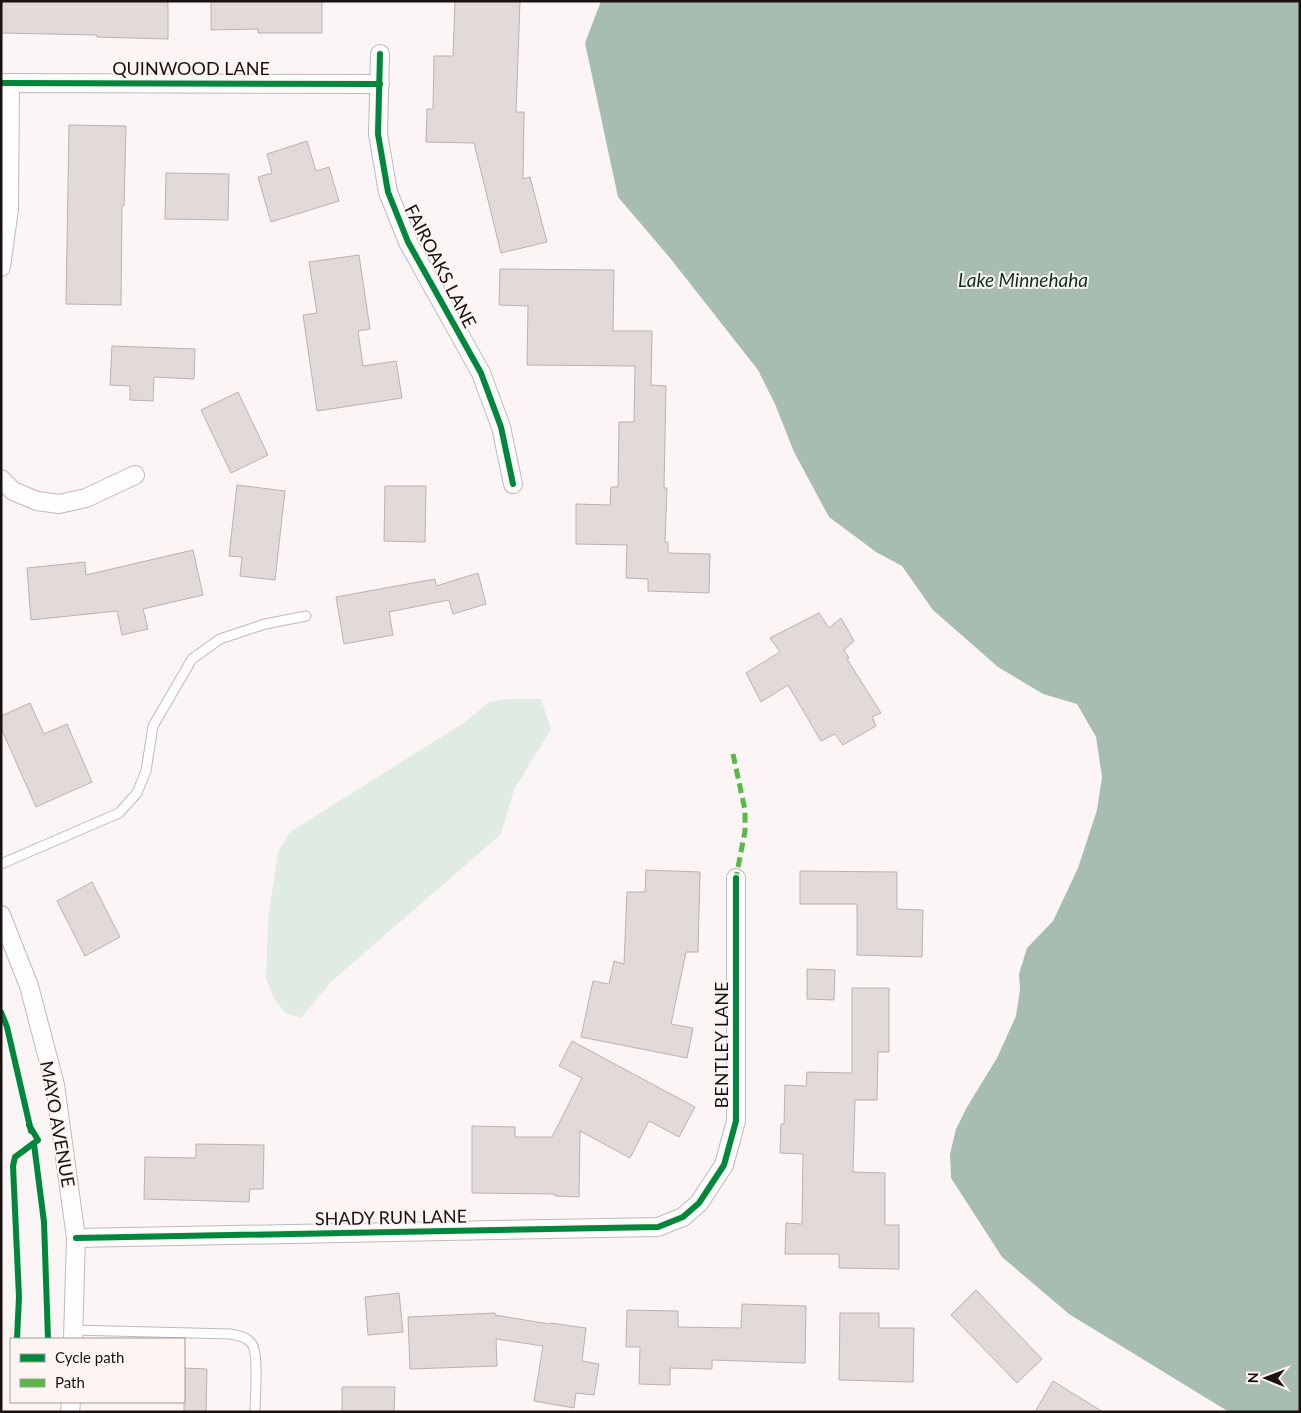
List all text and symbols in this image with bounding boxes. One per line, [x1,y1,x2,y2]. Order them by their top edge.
street label: QUINWOOD LANE [112,57,270,79]
street label: FAIROAKS LANE [400,201,482,331]
water label: Lake Minnehaha [958,268,1088,291]
street label: BENTLEY LANE [710,982,732,1108]
street label: MAYO AVENUE [36,1059,80,1189]
street label: SHADY RUN LANE [315,1205,467,1229]
legend [10,1338,185,1403]
text: Cycle path [55,1348,124,1366]
north arrow [1241,1353,1291,1403]
text: N [1244,1372,1261,1383]
text: Path [55,1373,85,1391]

